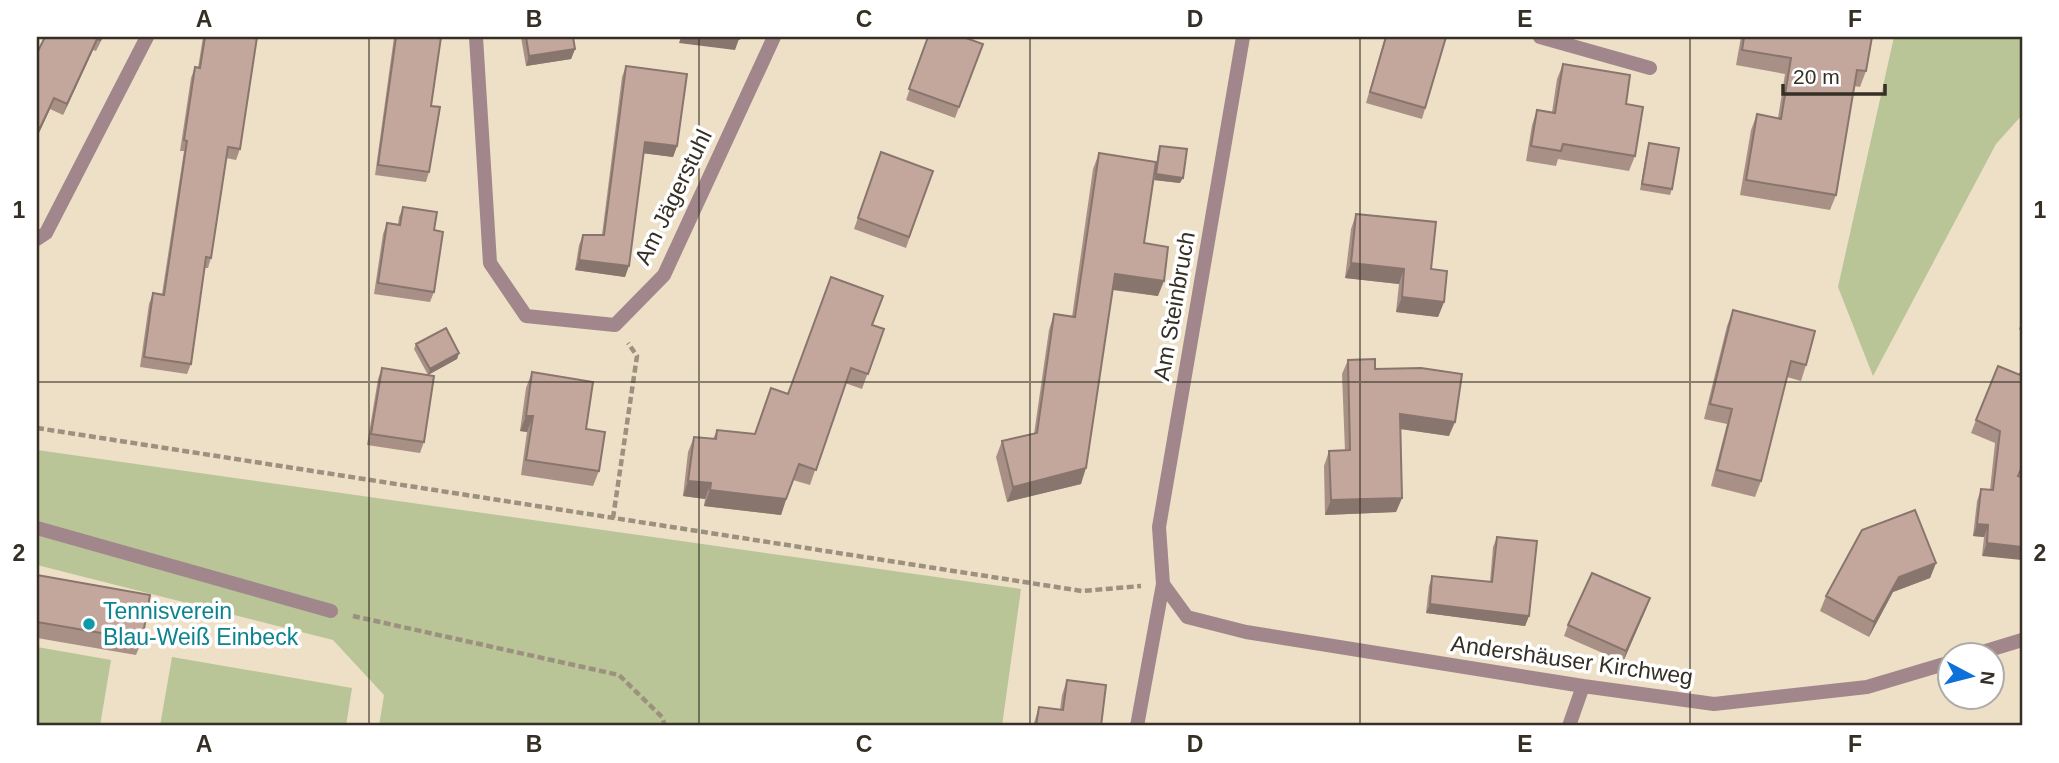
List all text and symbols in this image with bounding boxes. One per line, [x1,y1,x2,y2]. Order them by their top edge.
text: A [196,6,212,32]
text: B [526,6,542,32]
text: C [856,6,872,32]
text: D [1187,6,1203,32]
text: E [1517,6,1533,32]
text: F [1848,6,1862,32]
scale bar [1783,52,1884,96]
text: 20 m [1793,65,1840,88]
street label: Am Jägerstuhl [629,125,717,269]
text: 1 [13,197,26,223]
text: 1 [2034,197,2047,223]
street label: Am Steinbruch [1148,229,1200,383]
text: 2 [13,540,25,566]
text: 2 [2034,540,2046,566]
place label: Tennisverein Blau-Weiß Einbeck [103,598,299,650]
marker: Tennisverein Blau-Weiß Einbeck [81,616,97,632]
street label: Andershäuser Kirchweg [1449,630,1695,690]
north arrow [1937,640,2007,710]
text: N [1976,670,1999,686]
text: A [196,731,212,757]
text: B [526,731,542,757]
text: C [856,731,872,757]
text: D [1187,731,1203,757]
text: E [1517,731,1533,757]
text: F [1848,731,1862,757]

